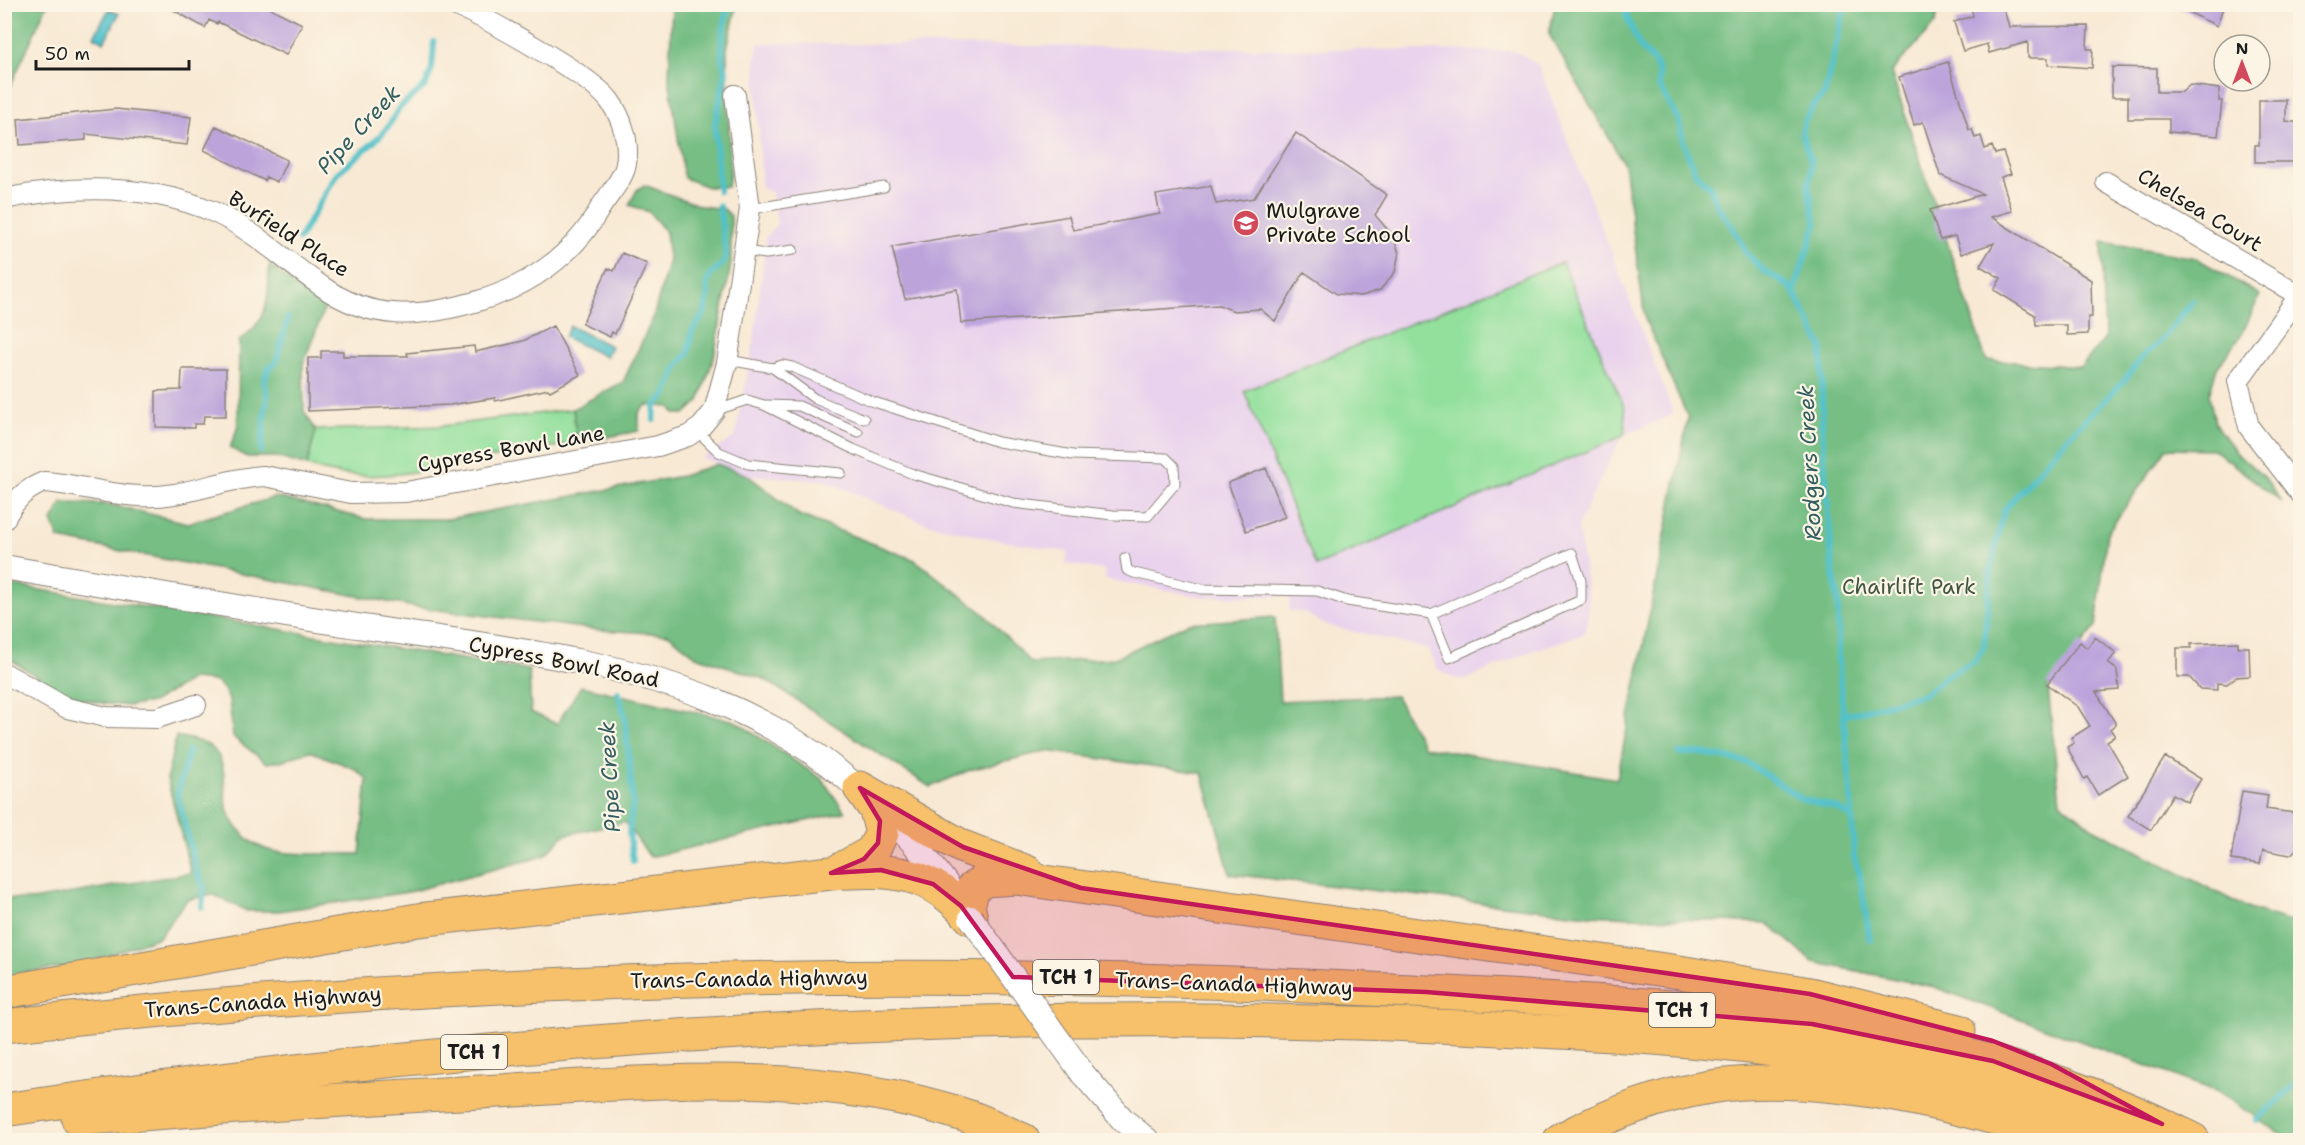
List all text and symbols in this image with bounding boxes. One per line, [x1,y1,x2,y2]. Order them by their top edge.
scale bar [36,33,189,71]
north arrow [2212,33,2272,93]
text: N [2236,38,2248,59]
text: 50 m [45,42,90,66]
water label: Pipe Creek [310,79,407,180]
street label: Chelsea Court [2132,162,2268,258]
street label: Burfield Place [223,184,355,284]
place label: Mulgrave Private School [1266,197,1411,249]
school or university icon: Mulgrave Private School [1231,208,1261,238]
water label: Rodgers Creek [1791,384,1828,541]
street label: Cypress Bowl Lane [415,419,607,479]
park label: Chairlift Park [1842,573,1976,601]
street label: Cypress Bowl Road [467,630,661,694]
water label: Pipe Creek [592,720,627,833]
road number: TCH 1 [1033,960,1099,994]
street label: Trans-Canada Highway [630,963,868,995]
street label: Trans-Canada Highway [1115,966,1353,1002]
street label: Trans-Canada Highway [143,980,383,1024]
road number: TCH 1 [1649,993,1715,1027]
road number: TCH 1 [441,1035,507,1069]

